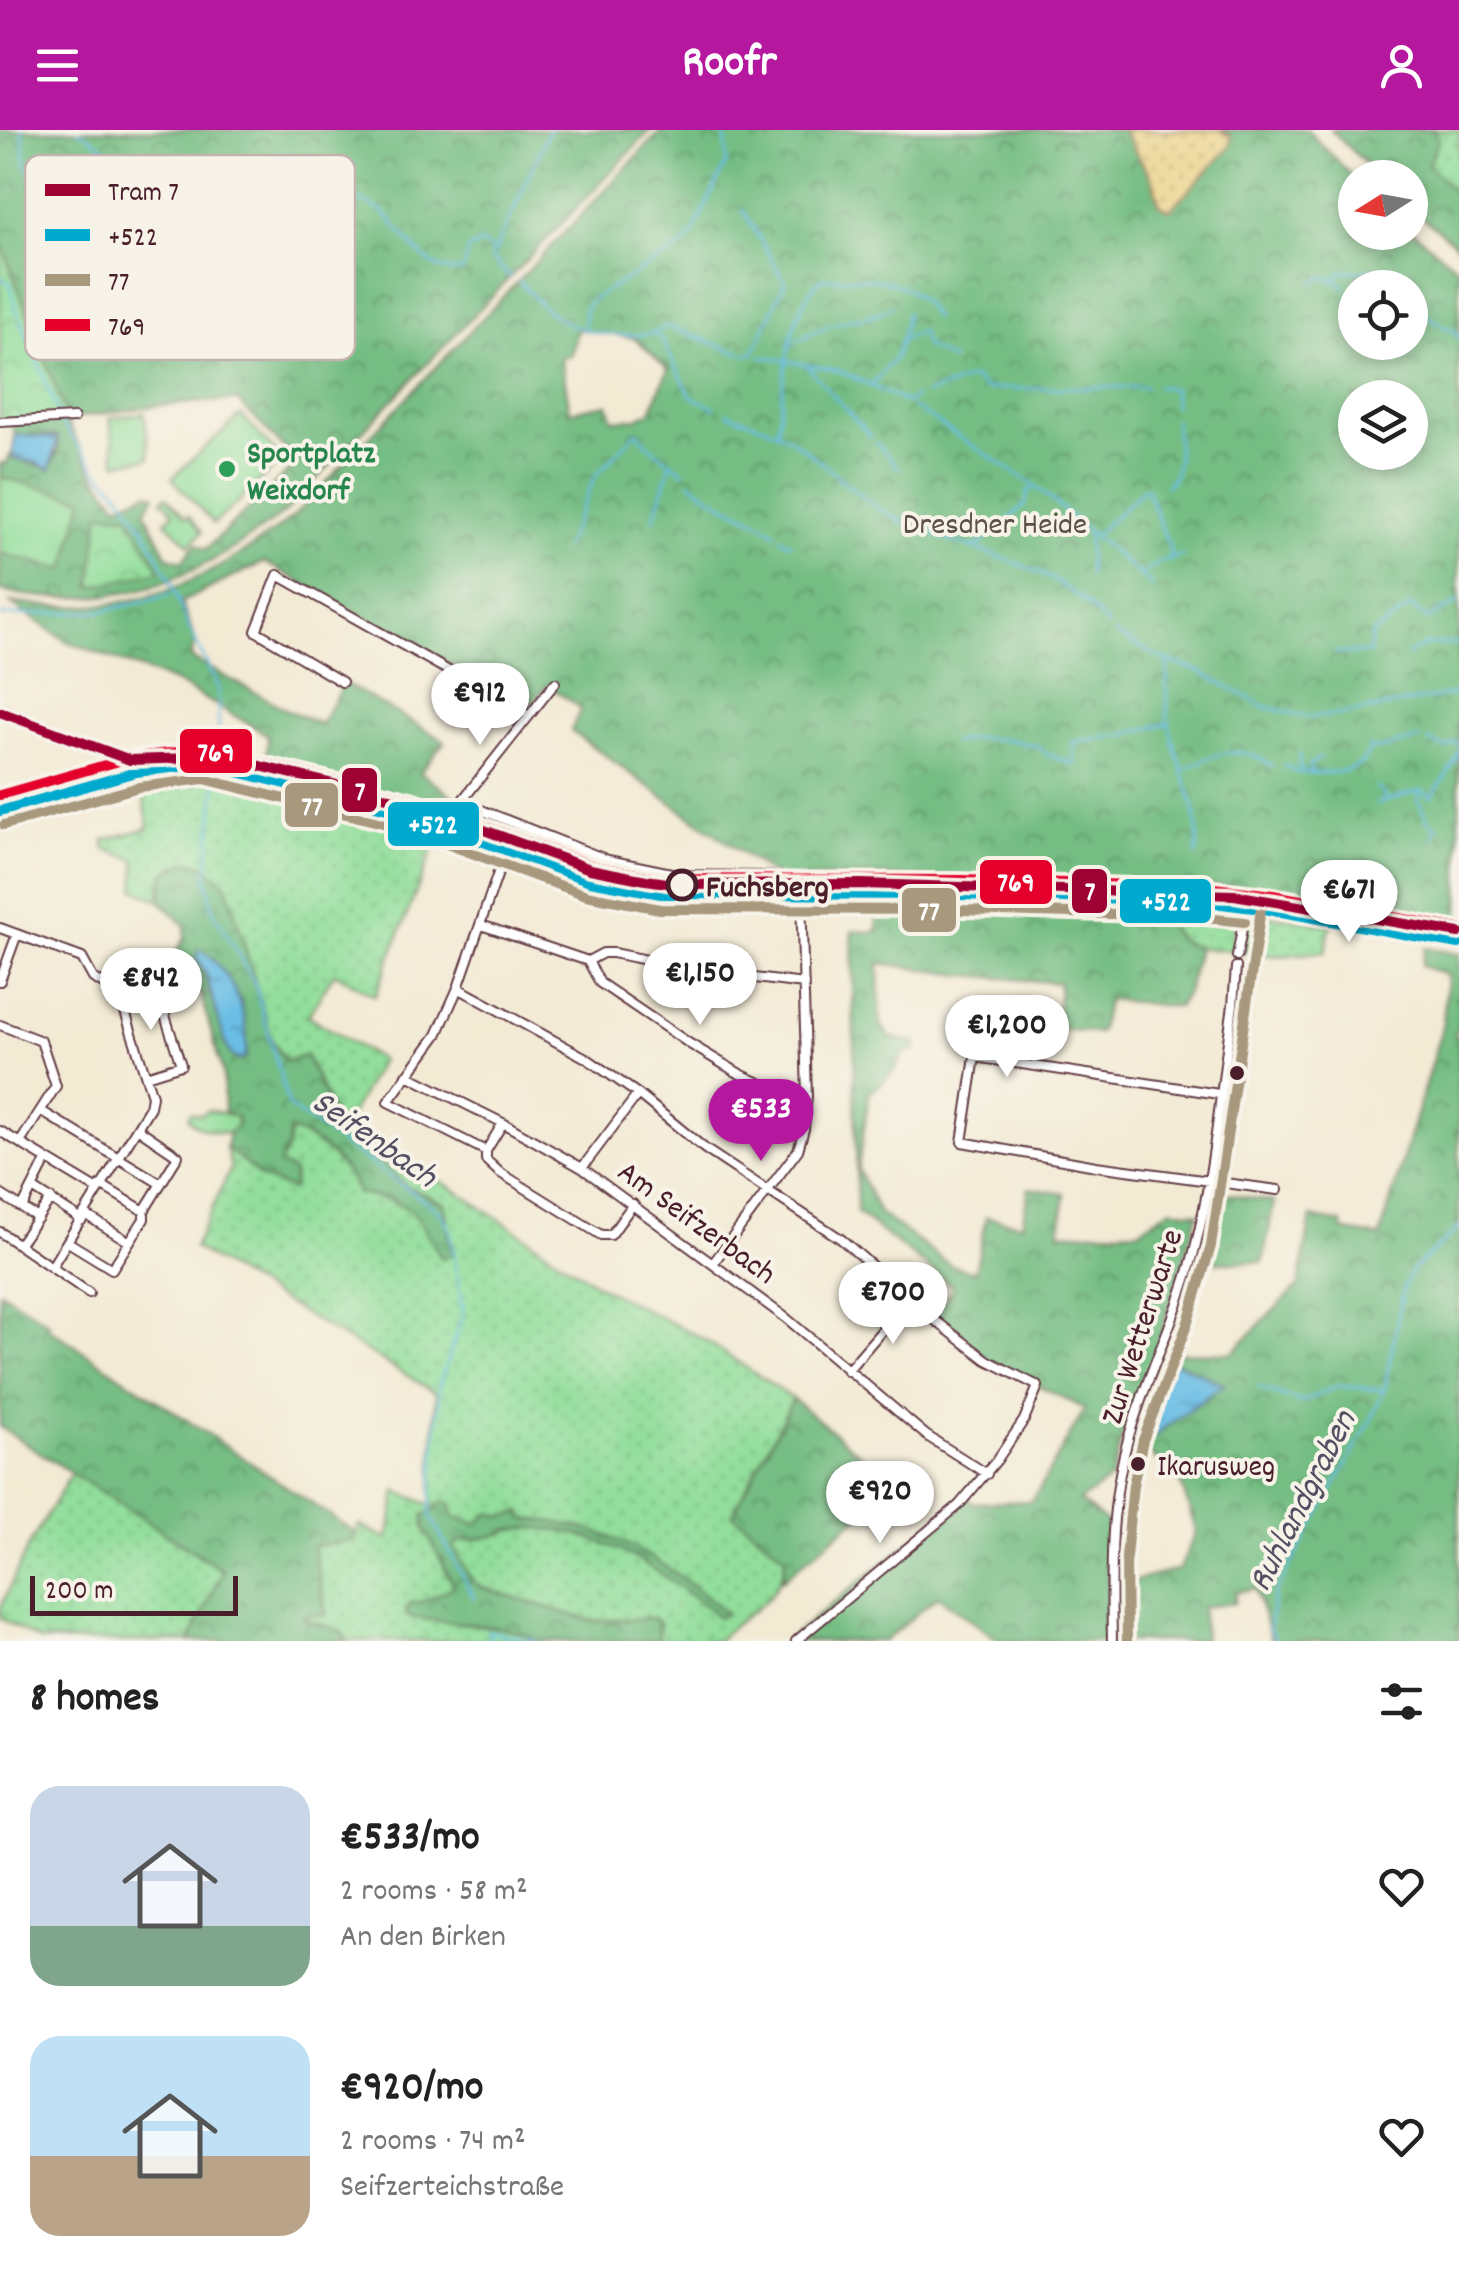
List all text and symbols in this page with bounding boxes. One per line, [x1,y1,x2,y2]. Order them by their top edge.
text: Roofr [682,33,777,97]
icon: menu [30,38,85,93]
icon: person [1374,38,1429,93]
legend [25,155,355,360]
north arrow [1338,160,1428,250]
map controls [1338,160,1428,470]
text: Tram 7 [108,175,179,215]
text: +522 [108,220,158,260]
text: 77 [108,265,129,305]
button: locate [1338,270,1428,360]
text: 769 [108,310,145,350]
button: layers [1338,380,1428,470]
place label: Sportplatz Weixdorf [247,433,376,516]
marker: Sportplatz Weixdorf [216,458,238,480]
park label: Dresdner Heide [903,504,1087,550]
pin: €912 [421,663,539,748]
text: €912 [453,672,507,718]
line badge: 769 [178,727,254,775]
text: 769 [197,736,235,776]
line badge: 7 [340,766,379,814]
text: 7 [355,775,366,815]
line badge: 77 [283,781,340,829]
text: 77 [301,790,323,830]
line badge: +522 [386,800,481,848]
text: +522 [408,808,458,848]
line badge: 769 [978,858,1054,906]
pin: €671 [1290,860,1408,945]
text: 769 [997,866,1035,906]
place label: Fuchsberg [706,867,829,913]
line badge: 7 [1070,867,1109,915]
text: €671 [1323,869,1375,915]
marker: Fuchsberg [667,870,697,900]
text: 7 [1085,875,1096,915]
line badge: +522 [1118,877,1213,925]
text: +522 [1141,885,1191,925]
line badge: 77 [900,886,958,934]
text: 77 [918,895,940,935]
pin: €1,150 [619,943,781,1028]
pin: €842 [92,948,210,1033]
text: €1,150 [665,952,735,998]
text: €842 [122,957,180,1003]
pin: €1,200 [926,995,1088,1080]
text: €1,200 [967,1004,1047,1050]
unlabelled marker [1227,1063,1247,1083]
pin: €533 [702,1079,820,1164]
water label: Seifenbach [300,1080,447,1203]
text: €533 [730,1088,792,1134]
street label: Am Seifzerbach [606,1152,784,1298]
street label: Zur Wetterwarte [1092,1224,1198,1431]
pin: €700 [834,1262,952,1347]
text: €700 [861,1271,926,1317]
water label: Ruhlandgraben [1237,1402,1372,1601]
place label: Ikarusweg [1157,1448,1275,1491]
marker: Ikarusweg [1128,1454,1148,1474]
pin: €920 [821,1461,939,1546]
text: €920 [848,1470,912,1516]
scale bar [30,1571,238,1616]
text: 200 m [45,1573,113,1613]
text: 8 homes [30,1671,159,1731]
icon: filters [1374,1674,1429,1729]
text: €533/mo [340,1810,480,1870]
icon: home [110,1826,230,1946]
icon: heart [1374,1859,1429,1914]
text: 2 rooms · 58 m² [340,1870,528,1916]
text: An den Birken [340,1916,506,1962]
text: €920/mo [340,2060,483,2120]
icon: home [110,2076,230,2196]
icon: heart [1374,2109,1429,2164]
text: 2 rooms · 74 m² [340,2120,526,2166]
text: Seifzerteichstraße [340,2166,564,2212]

